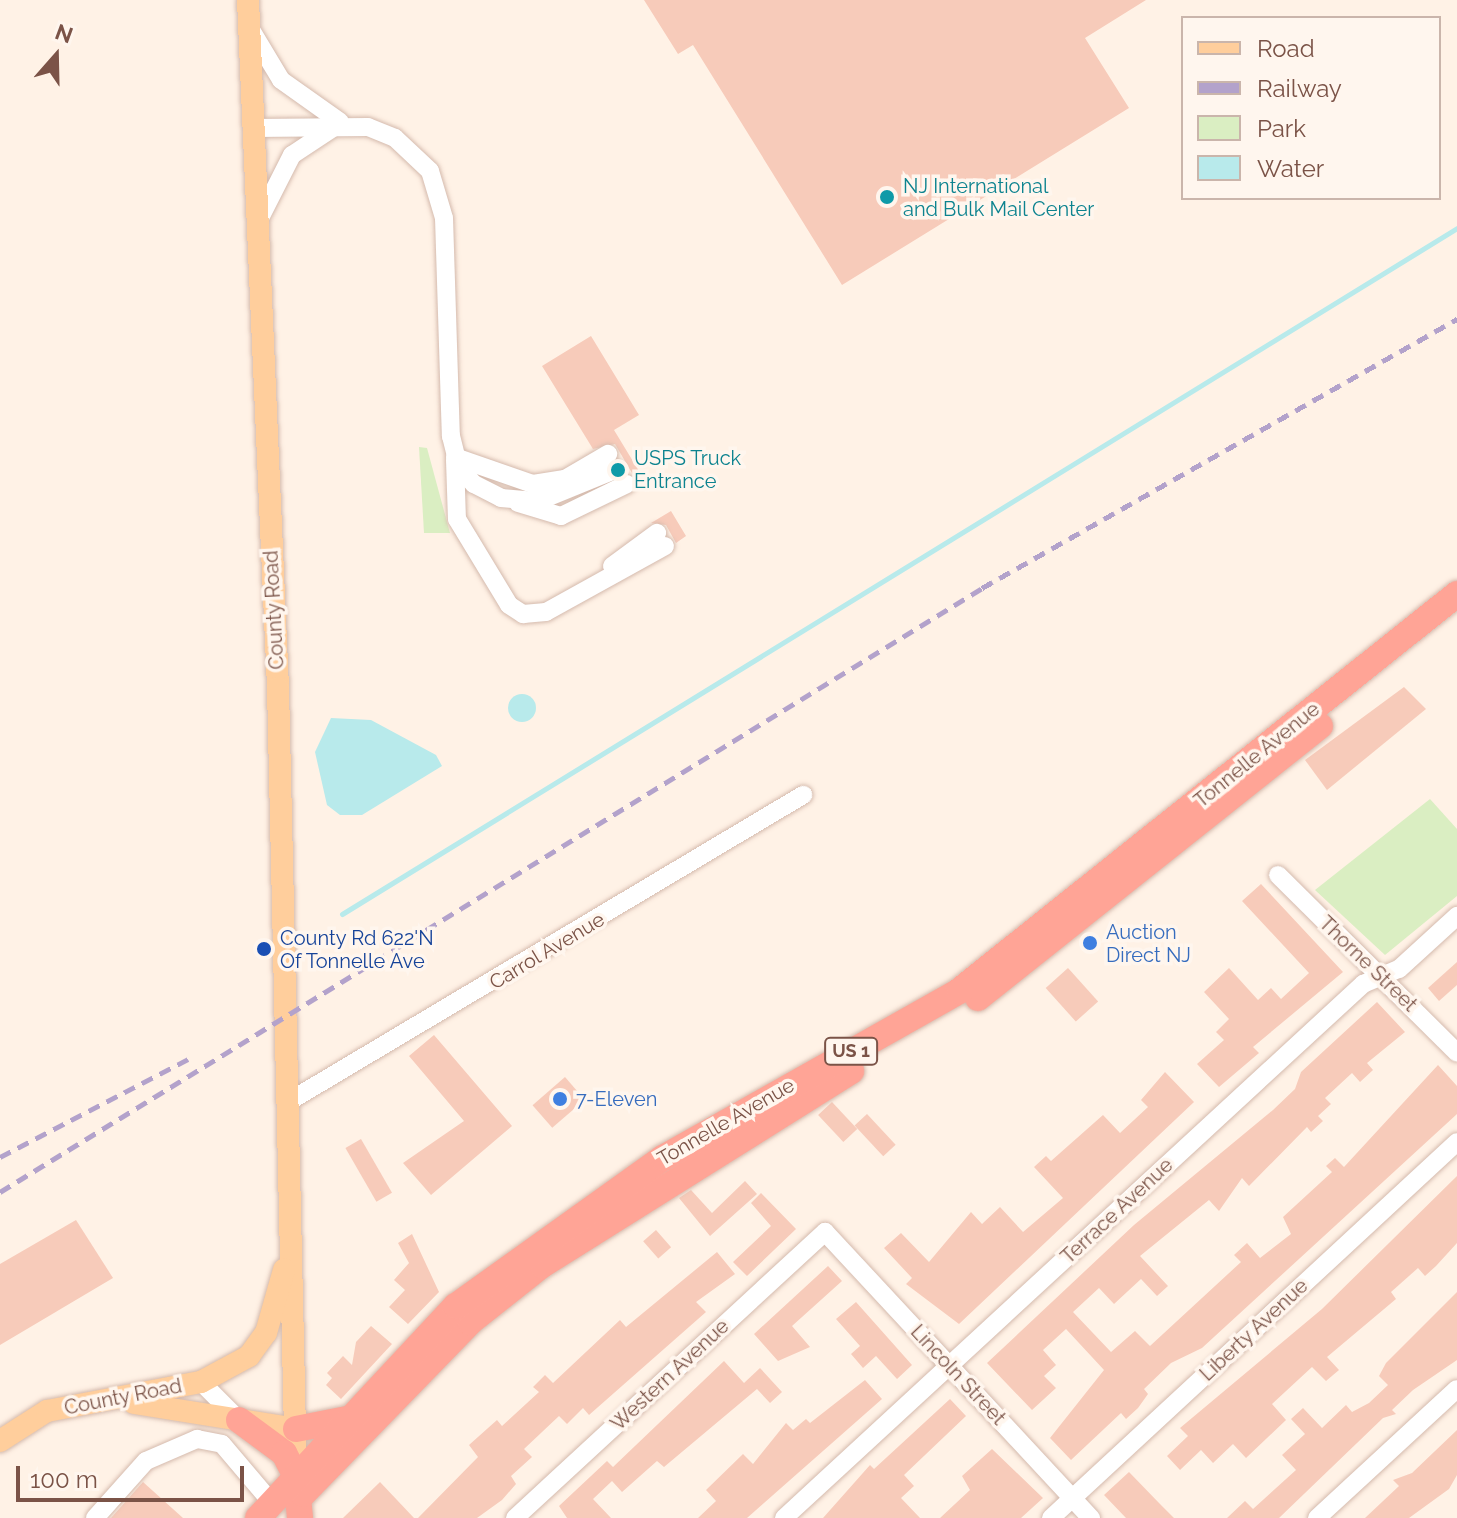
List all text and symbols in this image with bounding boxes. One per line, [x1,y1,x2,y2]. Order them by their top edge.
north arrow [16,16,96,96]
legend [1181,16,1441,200]
text: N [52,18,77,49]
text: Road [1257,34,1315,63]
text: Railway [1257,74,1342,103]
text: Park [1257,114,1306,143]
text: Water [1257,154,1324,183]
place label: NJ International and Bulk Mail Center [903,174,1095,221]
marker: NJ International and Bulk Mail Center [878,188,896,206]
place label: USPS Truck Entrance [634,446,742,493]
marker: USPS Truck Entrance [609,461,627,479]
street label: County Road [259,550,289,670]
street label: Tonnelle Avenue [1189,697,1325,813]
street label: Carrol Avenue [485,907,609,995]
street label: Thorne Street [1314,911,1422,1017]
place label: Auction Direct NJ [1106,920,1191,967]
place label: County Rd 622'N Of Tonnelle Ave [280,926,434,973]
marker: Auction Direct NJ [1081,934,1099,952]
marker: County Rd 622'N Of Tonnelle Ave [255,940,273,958]
road number: US 1 [823,1037,879,1065]
street label: Tonnelle Avenue [653,1073,799,1171]
place label: 7-Eleven [576,1087,657,1111]
marker: 7-Eleven [551,1090,569,1108]
street label: Terrace Avenue [1056,1153,1178,1269]
street label: Liberty Avenue [1195,1274,1313,1386]
street label: Western Avenue [606,1314,734,1436]
street label: Lincoln Street [906,1320,1010,1430]
street label: County Road [62,1374,184,1420]
scale bar [20,1450,248,1500]
text: 100 m [30,1465,98,1494]

